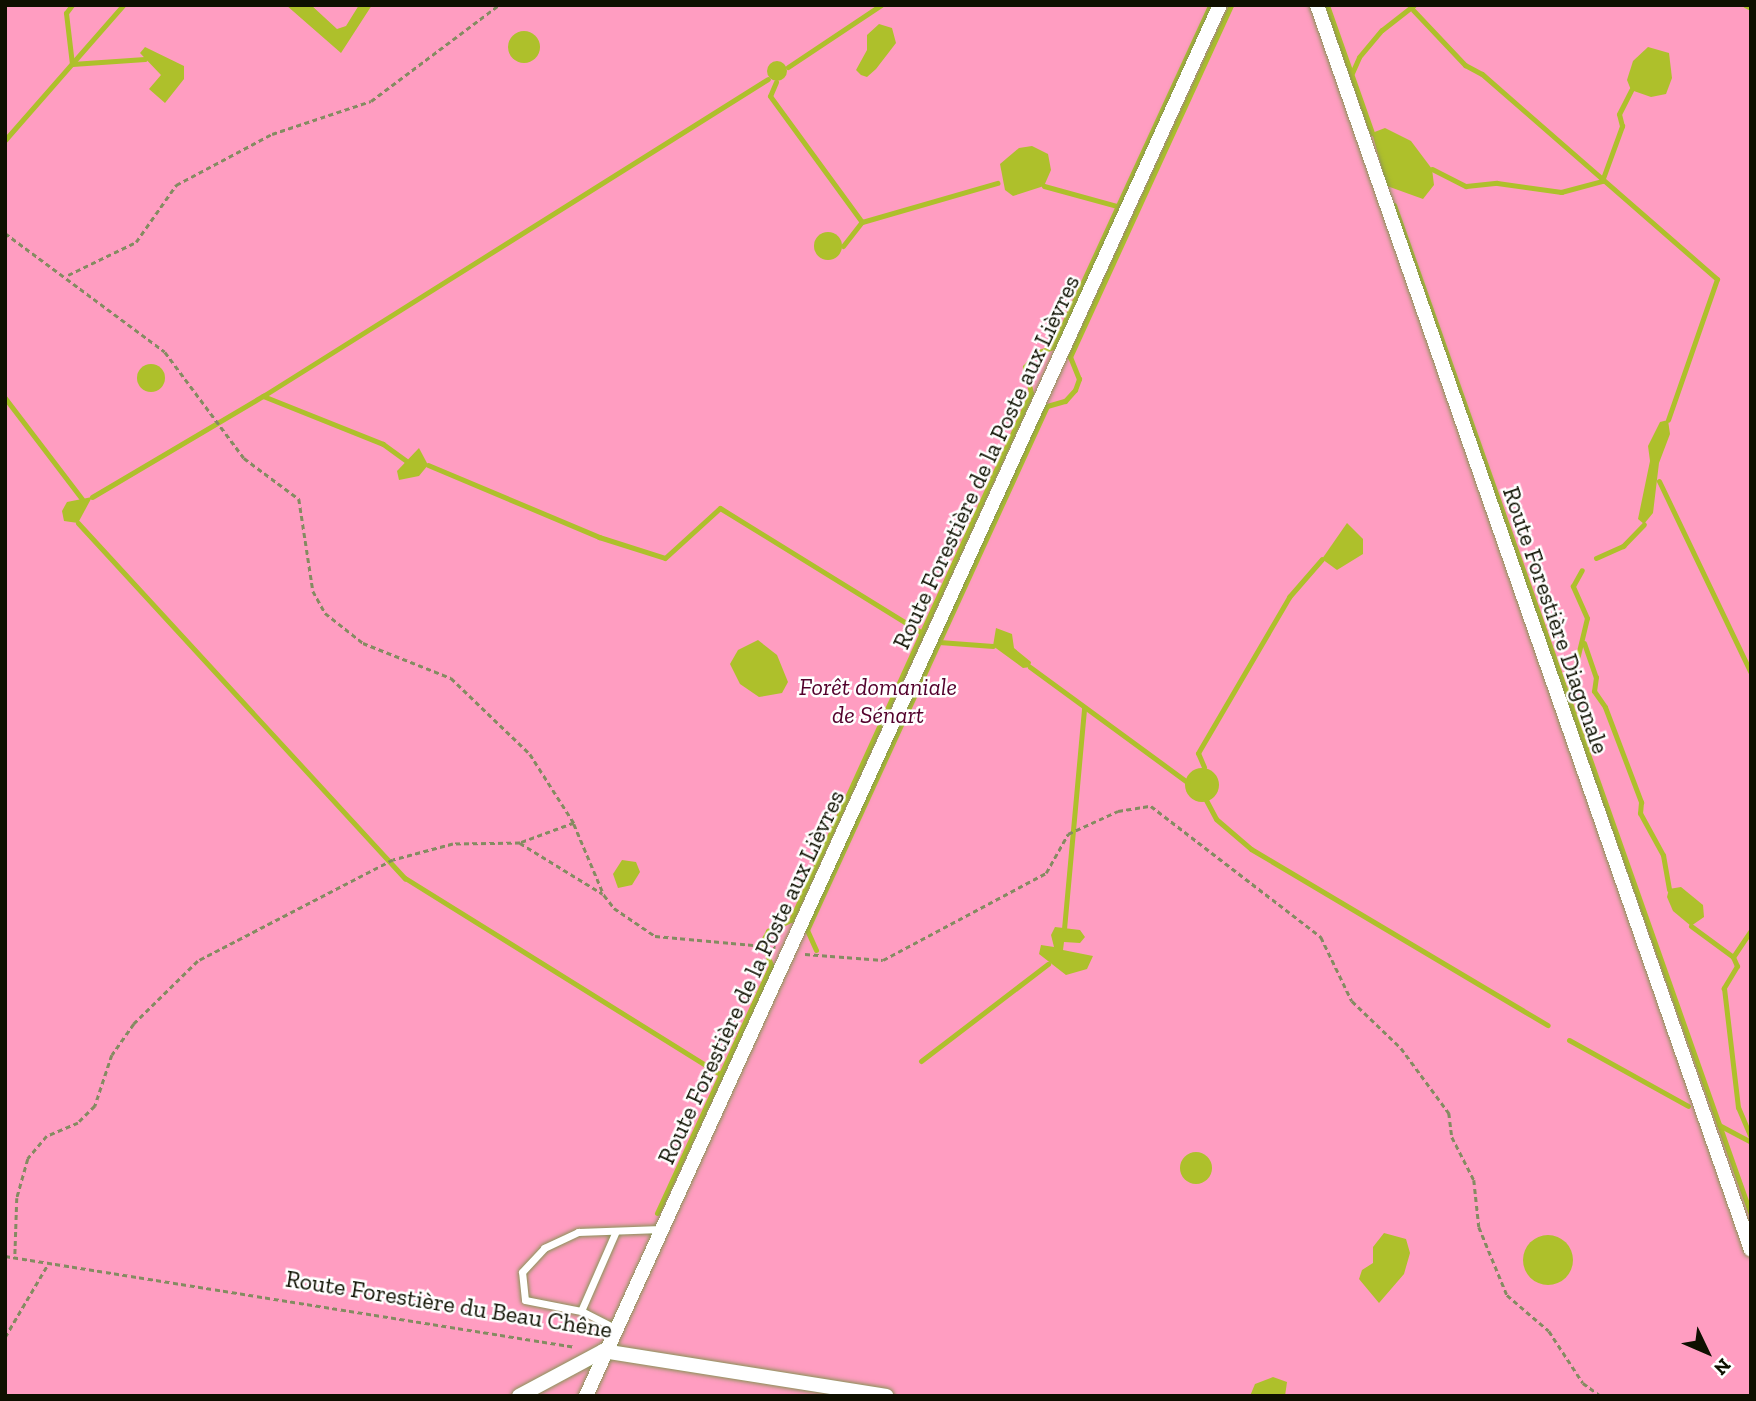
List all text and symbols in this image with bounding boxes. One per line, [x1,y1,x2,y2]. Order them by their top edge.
street label: Route Forestière de la Poste aux Lièvres [886,270,1086,654]
street label: Route Forestière Diagonale [1497,483,1615,757]
park label: Forêt domaniale de Sénart [799,673,957,729]
street label: Route Forestière de la Poste aux Lièvres [651,785,851,1169]
street label: Route Forestière du Beau Chêne [284,1264,614,1344]
north arrow [1672,1317,1742,1387]
text: N [1709,1354,1736,1380]

